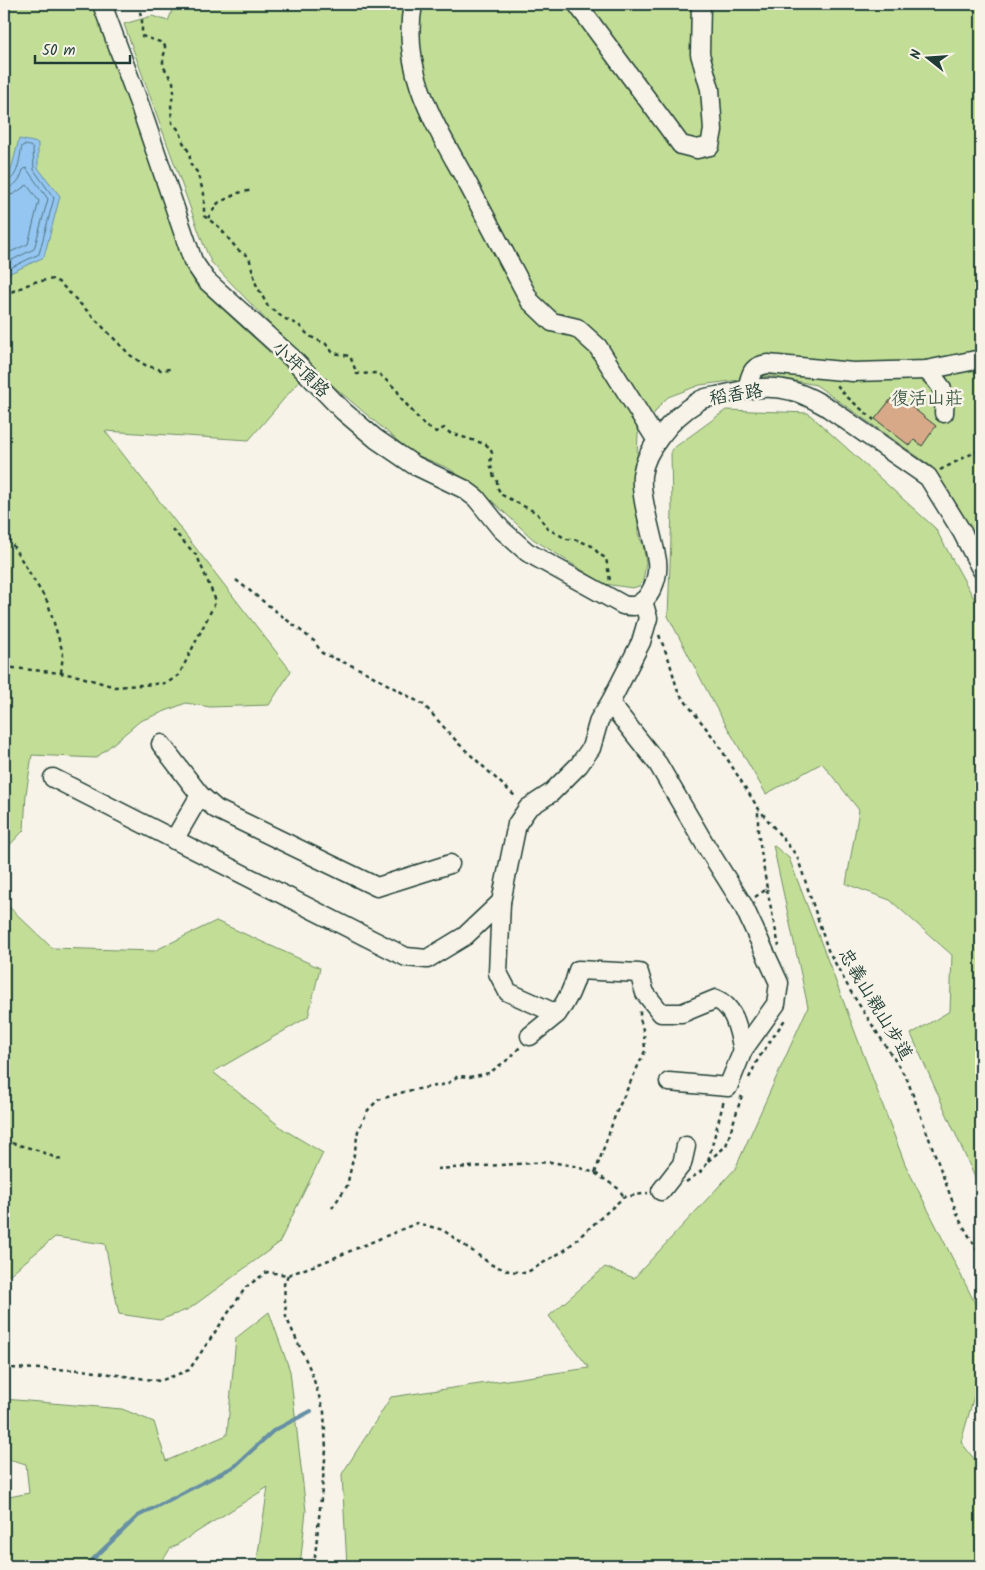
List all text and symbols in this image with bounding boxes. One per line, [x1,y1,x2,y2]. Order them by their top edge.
scale bar [35,32,130,64]
north arrow [902,32,952,82]
text: 50 m [42,39,76,63]
text: N [905,47,928,62]
street label: 小坪頂路 [264,335,336,406]
street label: 稻香路 [707,377,765,414]
park label: 復活山莊 [891,385,963,414]
street label: 忠義山親山步道 [830,943,920,1066]

